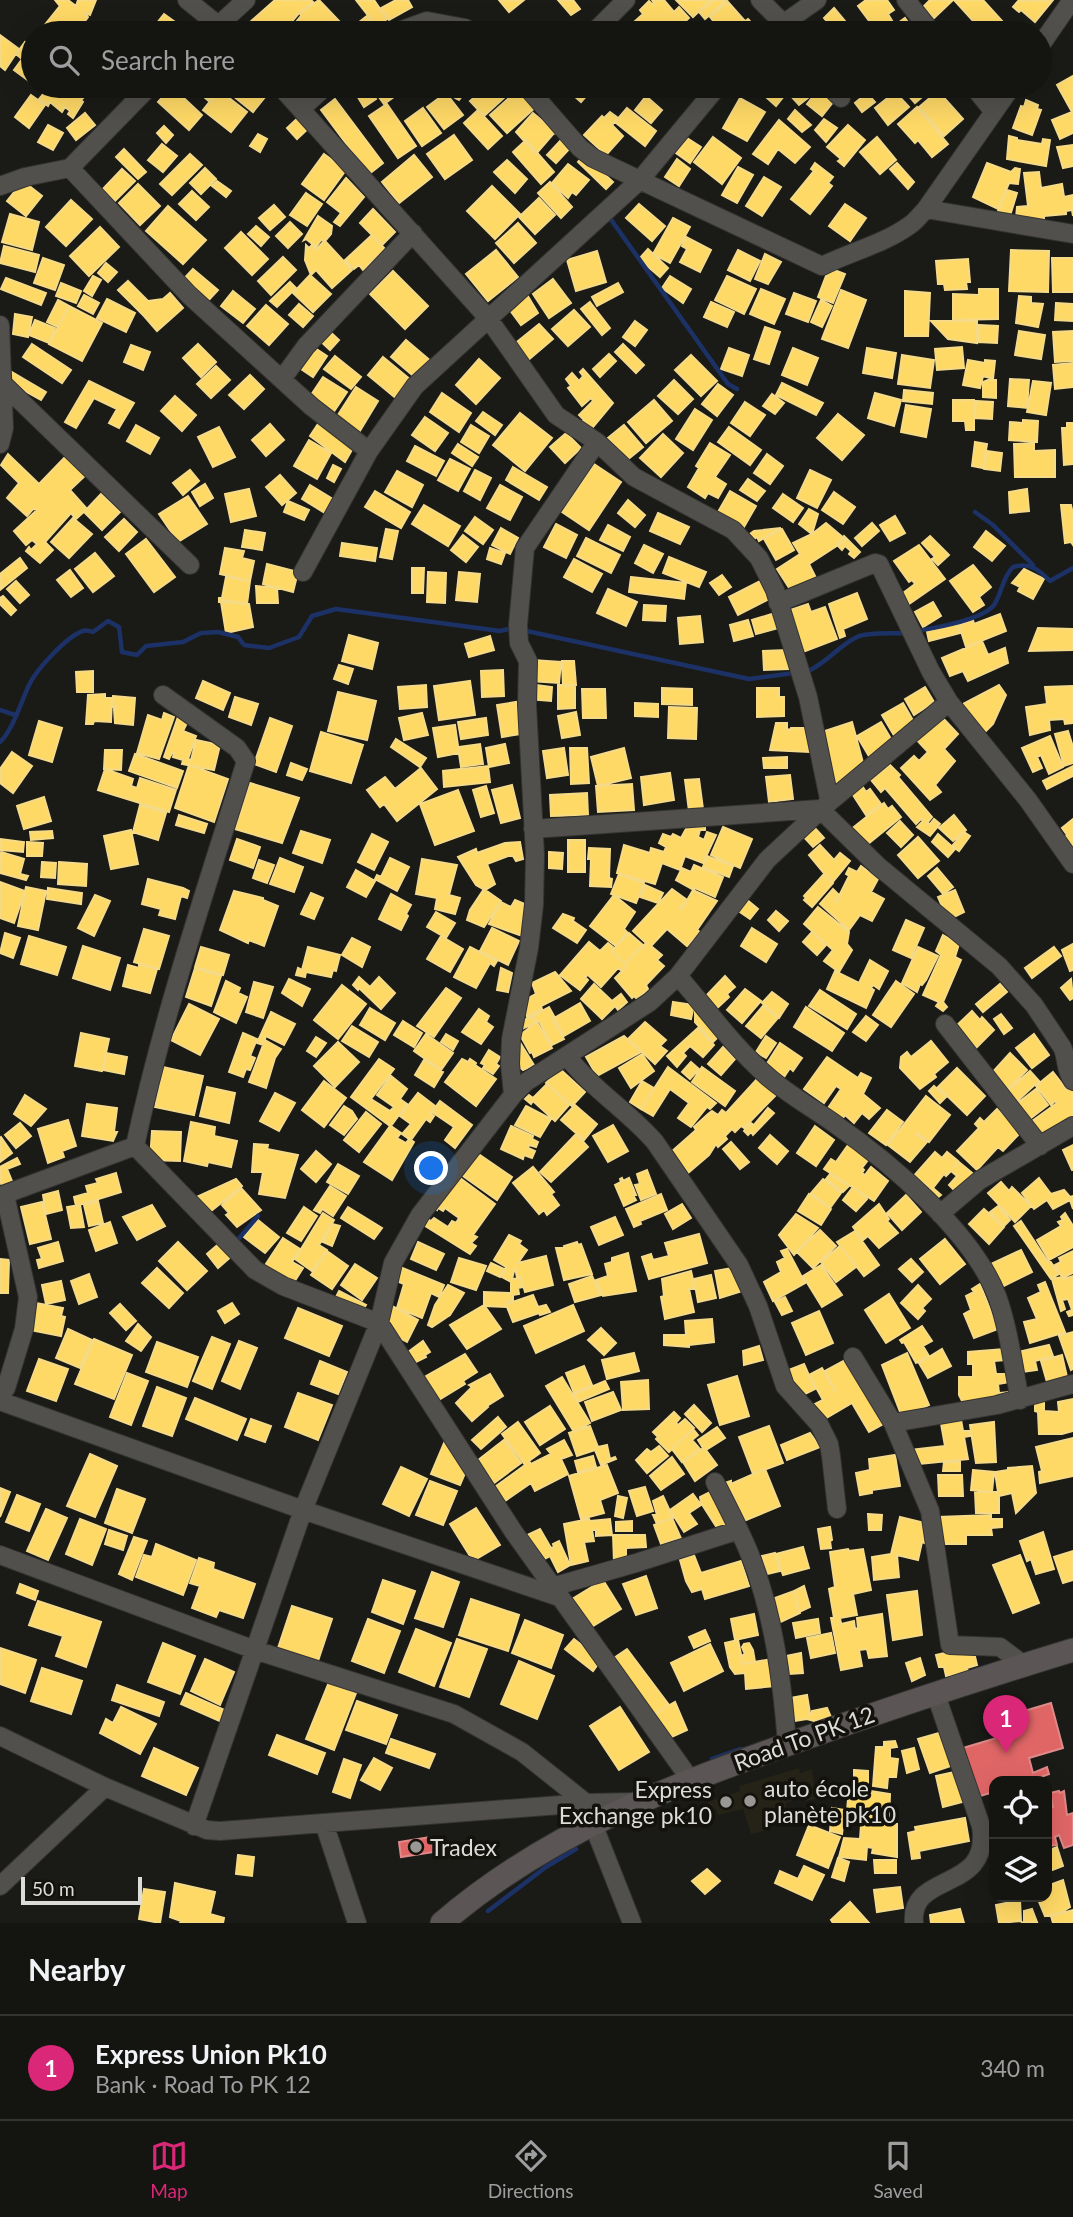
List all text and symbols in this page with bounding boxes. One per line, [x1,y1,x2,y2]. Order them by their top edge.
search box [21,21,1052,98]
icon: search [45,41,83,79]
text: Search here [101,44,235,76]
your location [414,1151,448,1185]
pin: 1 [983,1695,1029,1753]
street label: Road To PK 12 [730,1700,878,1776]
place label: auto école planète pk10 [764,1774,896,1828]
place label: Express Exchange pk10 [559,1775,712,1829]
map controls [989,1776,1052,1902]
button: locate [989,1776,1052,1839]
marker: auto école planète pk10 [742,1793,758,1809]
marker: Express Exchange pk10 [718,1794,734,1810]
place label: Tradex [430,1833,498,1861]
marker: Tradex [408,1839,424,1855]
button: layers [989,1839,1052,1902]
scale bar [21,1874,142,1906]
text: 50 m [32,1877,75,1900]
text: Nearby [28,1951,126,1987]
text: Express Union Pk10 [95,2038,327,2070]
text: 1 [44,2054,58,2082]
text: 340 m [980,2054,1045,2082]
text: Bank · Road To PK 12 [95,2070,311,2098]
tab: Map [150,2137,188,2202]
tab: Directions [488,2137,574,2202]
tab: Saved [873,2137,923,2202]

